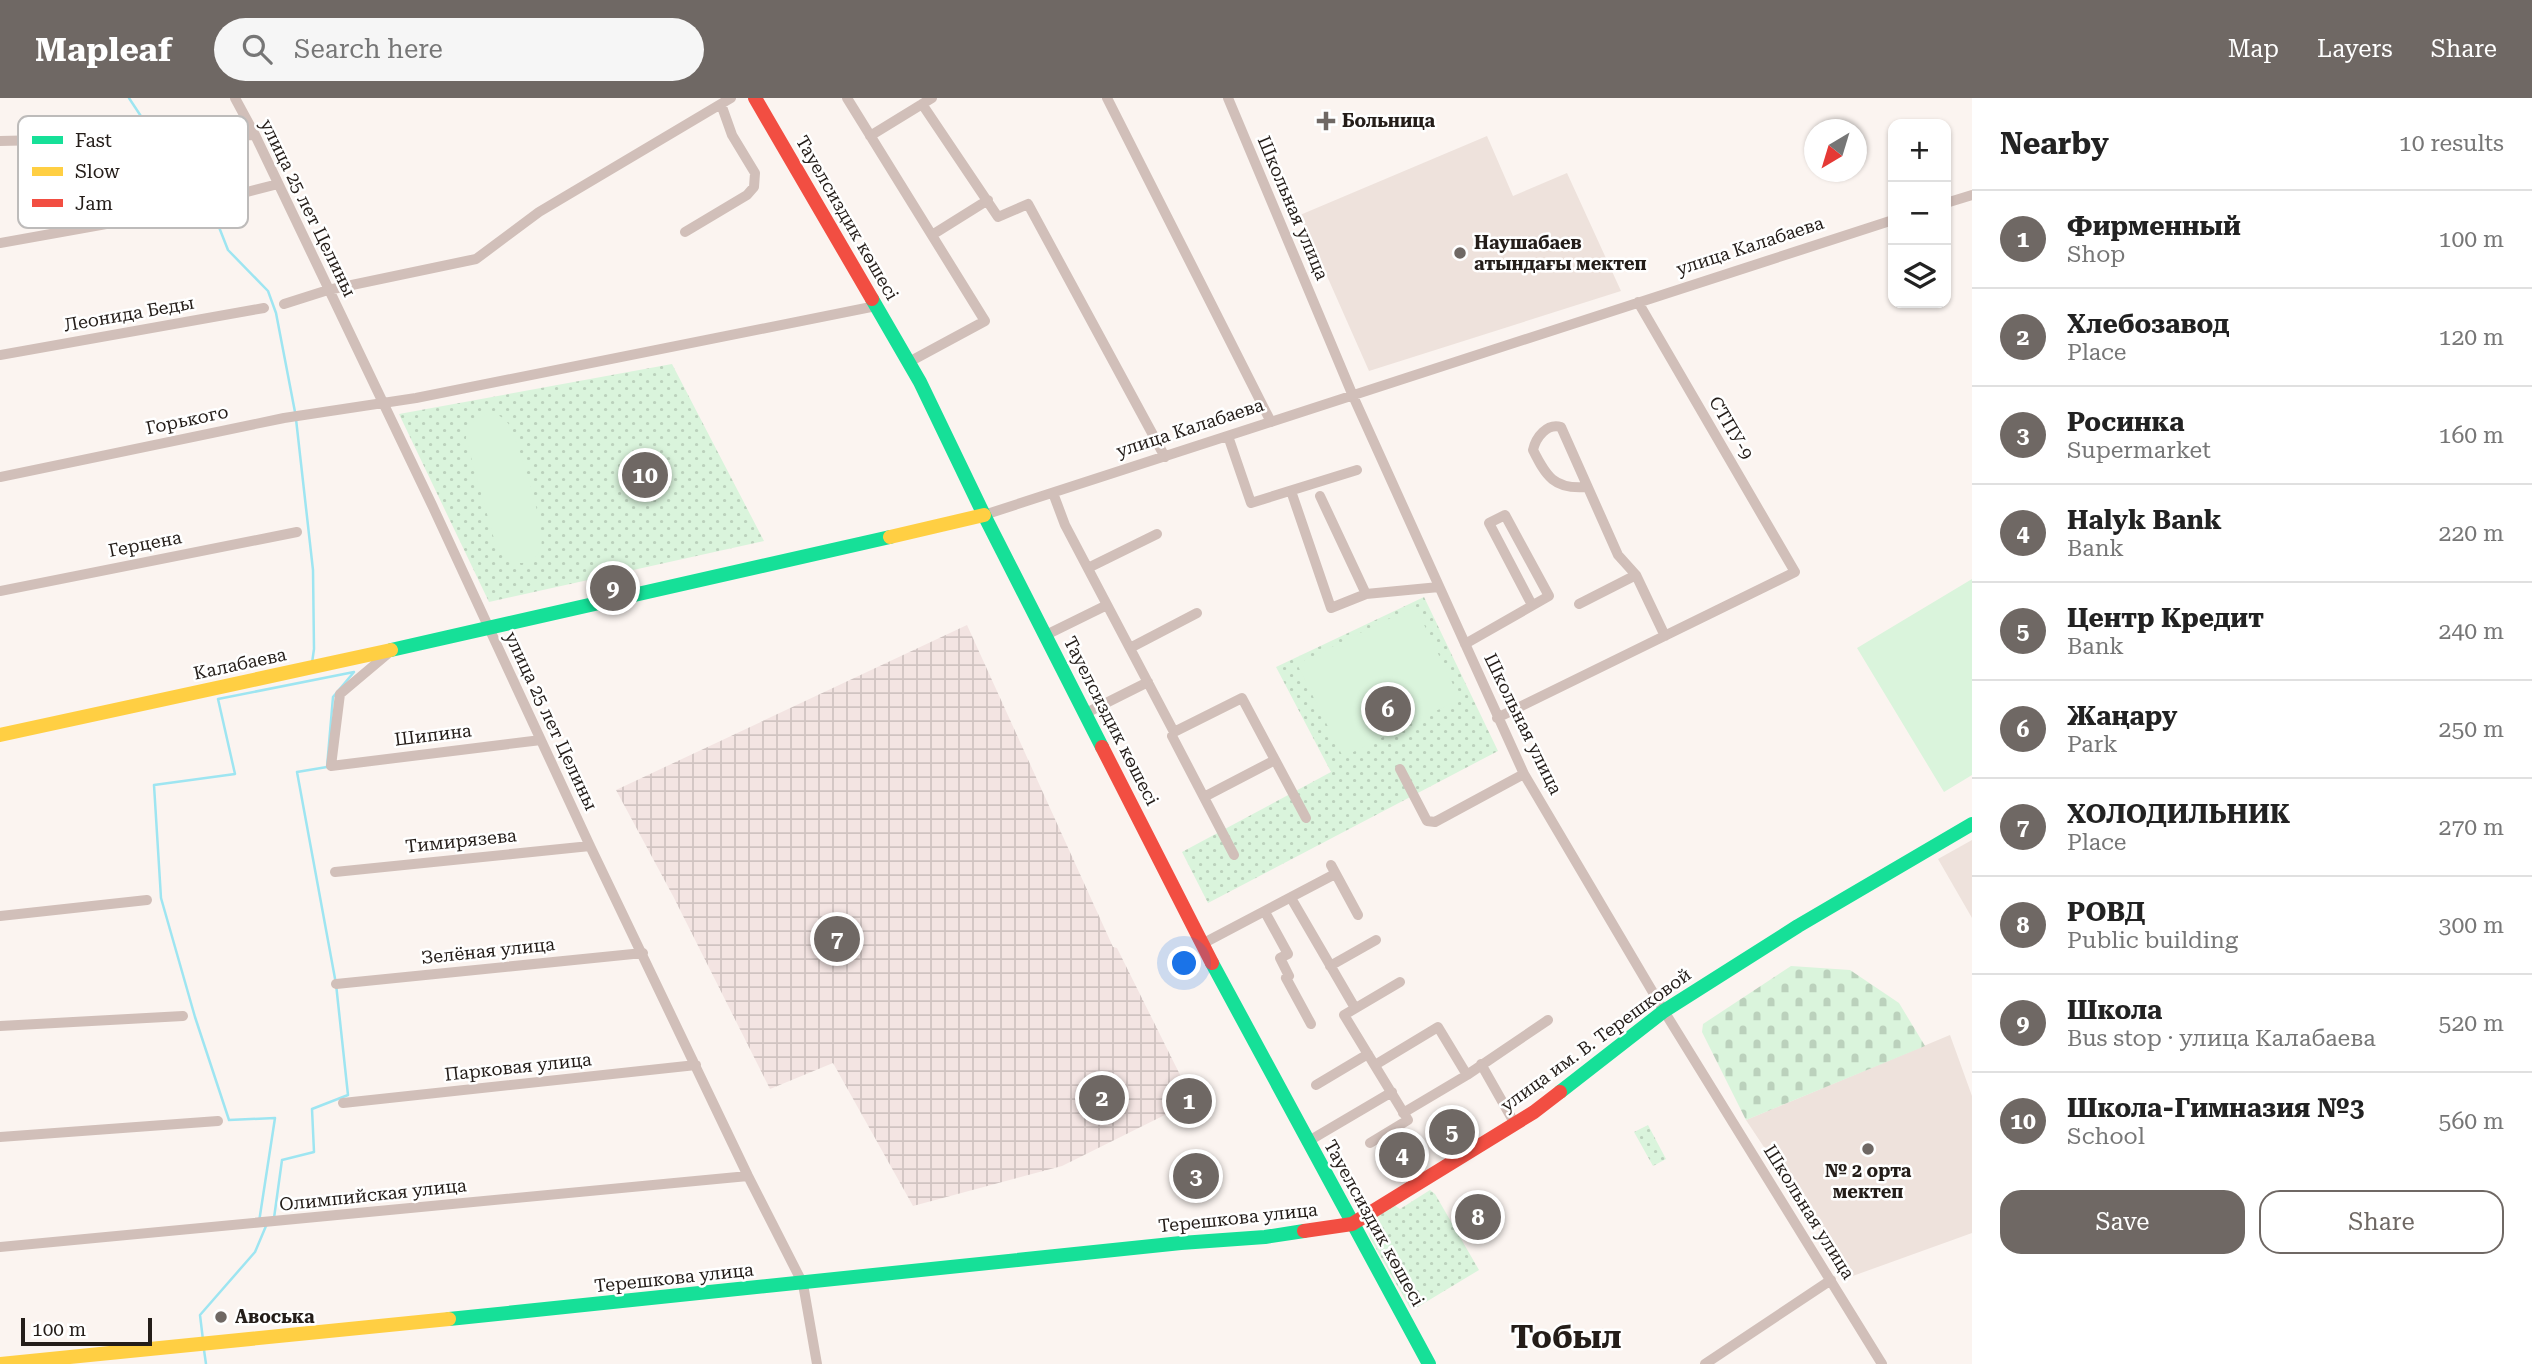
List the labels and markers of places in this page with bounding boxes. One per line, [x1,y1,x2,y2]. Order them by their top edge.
place label: Больница [1342,110,1436,131]
marker: Больница [1316,111,1336,131]
place label: Наушабаев атындағы мектеп [1474,232,1647,274]
marker: Наушабаев атындағы мектеп [1452,245,1468,261]
pin: 10 [622,449,668,501]
pin: 9 [590,562,636,614]
pin: 6 [1365,683,1411,735]
pin: 7 [814,913,860,965]
pin: 2 [1079,1072,1125,1124]
pin: 1 [1166,1075,1212,1127]
pin: 5 [1429,1106,1475,1158]
pin: 4 [1379,1129,1425,1181]
marker: № 2 орта мектеп [1860,1141,1876,1157]
pin: 3 [1173,1150,1219,1202]
place label: № 2 орта мектеп [1825,1160,1912,1202]
pin: 8 [1455,1191,1501,1243]
place label: Авоська [235,1306,315,1327]
marker: Авоська [213,1309,229,1325]

